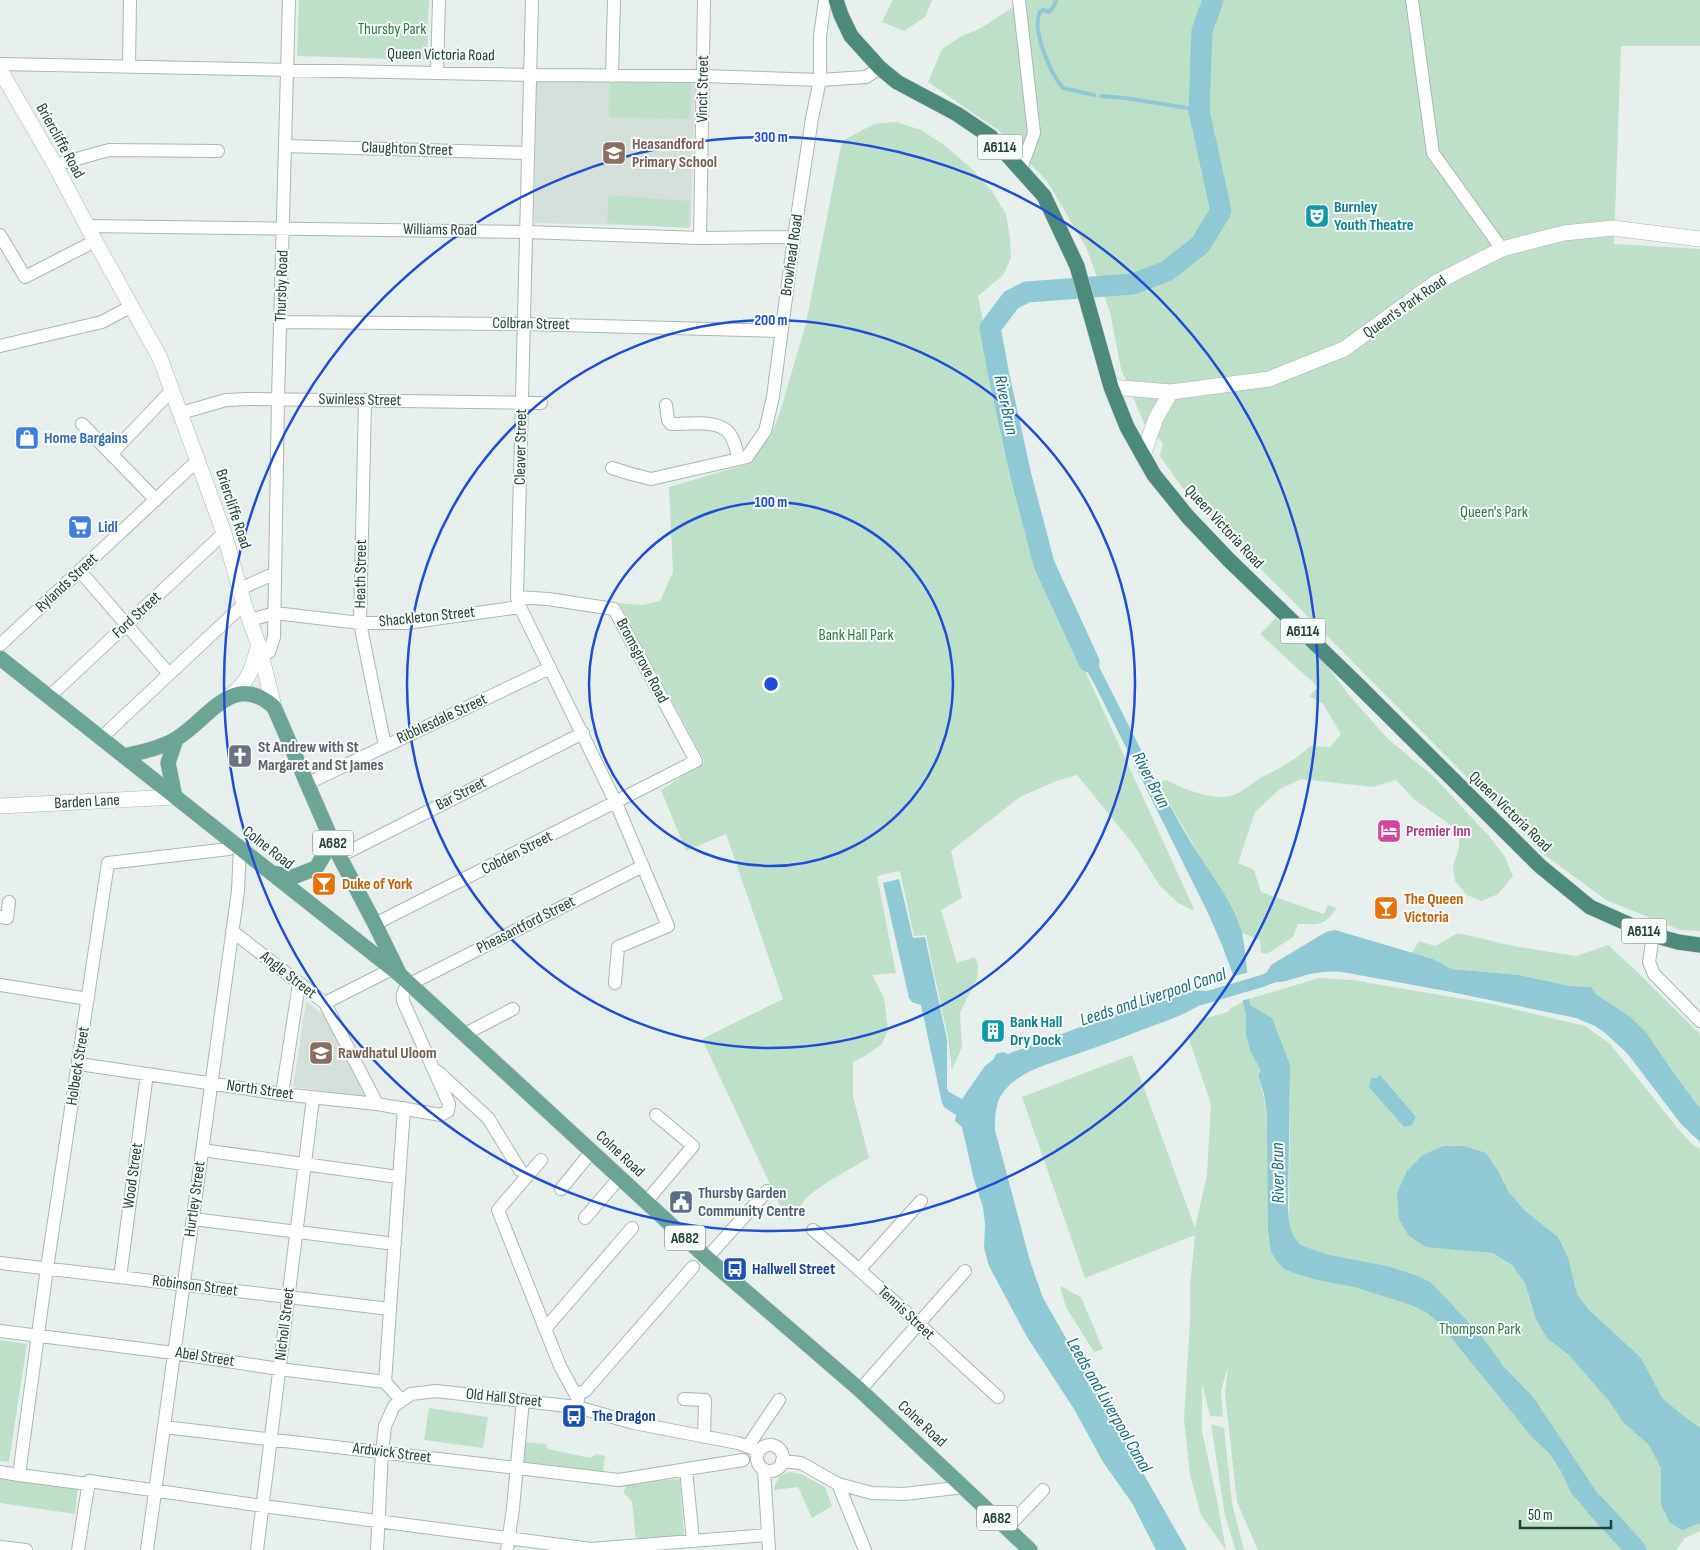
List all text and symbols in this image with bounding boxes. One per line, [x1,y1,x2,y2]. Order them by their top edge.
park label: Thursby Park [358,20,426,39]
street label: Queen Victoria Road [387,45,495,65]
street label: Vincit Street [693,55,713,123]
street label: Briercliffe Road [32,100,88,182]
text: 300 m [754,128,788,147]
road number: A6114 [978,134,1022,160]
place label: Heasandford Primary School [632,135,717,172]
street label: Claughton Street [361,138,453,160]
school or university icon: Heasandford Primary School [601,140,627,166]
place label: Burnley Youth Theatre [1334,198,1414,235]
theatre icon: Burnley Youth Theatre [1304,203,1330,229]
street label: Browhead Road [777,213,807,297]
street label: Williams Road [403,220,477,240]
street label: Thursby Road [271,250,293,322]
street label: Queen's Park Road [1360,271,1450,343]
text: 200 m [754,311,788,330]
street label: Colbran Street [492,314,570,334]
water label: River Brun [989,373,1023,437]
street label: Swinless Street [318,390,402,410]
street label: Cleaver Street [511,408,531,485]
shop icon: Home Bargains [14,425,40,451]
place label: Home Bargains [44,429,128,448]
street label: Briercliffe Road [211,467,255,551]
street label: Queen Victoria Road [1180,481,1268,573]
text: 100 m [755,493,787,512]
park label: Queen's Park [1460,503,1528,522]
supermarket icon: Lidl [67,514,93,540]
place label: Lidl [98,518,118,537]
street label: Heath Street [351,539,371,609]
street label: Rylands Street [32,549,102,617]
street label: Ford Street [109,588,165,642]
street label: Shackleton Street [378,603,476,631]
street label: Bromsgrove Road [612,616,672,706]
road number: A6114 [1280,618,1326,644]
park label: Bank Hall Park [818,626,894,645]
centre of rings [762,675,780,693]
street label: Ribblesdale Street [394,690,490,748]
place label: St Andrew with St Margaret and St James [258,738,384,775]
church icon: St Andrew with St Margaret and St James [227,743,253,769]
water label: River Brun [1127,748,1175,812]
street label: Queen Victoria Road [1465,768,1555,856]
street label: Bar Street [433,773,490,815]
street label: Barden Lane [54,791,120,813]
hotel icon: Premier Inn [1376,818,1402,844]
street label: Colne Road [239,822,297,874]
place label: Premier Inn [1406,822,1471,841]
street label: Cobden Street [478,827,556,879]
road number: A682 [313,830,353,856]
bar icon: Duke of York [311,871,337,897]
place label: Duke of York [342,875,413,894]
place label: The Queen Victoria [1404,890,1463,927]
street label: Pheasantford Street [474,892,579,958]
bar icon: The Queen Victoria [1373,895,1399,921]
road number: A6114 [1622,918,1666,944]
street label: Angle Street [255,947,320,1003]
water label: Leeds and Liverpool Canal [1077,963,1229,1031]
place label: Bank Hall Dry Dock [1010,1013,1062,1050]
building icon: Bank Hall Dry Dock [980,1018,1006,1044]
street label: Holbeck Street [62,1025,94,1107]
school or university icon: Rawdhatul Uloom [308,1040,334,1066]
place label: Rawdhatul Uloom [338,1044,437,1063]
street label: North Street [225,1076,295,1104]
street label: Colne Road [592,1127,648,1181]
street label: Wood Street [119,1142,147,1210]
water label: River Brun [1267,1142,1289,1204]
street label: Hurtley Street [180,1160,210,1238]
place label: Thursby Garden Community Centre [698,1184,805,1221]
public building icon: Thursby Garden Community Centre [668,1189,694,1215]
road number: A682 [665,1226,705,1250]
bus stop icon: Hallwell Street [722,1256,748,1282]
place label: Hallwell Street [752,1260,835,1279]
street label: Robinson Street [151,1271,239,1301]
street label: Tennis Street [874,1282,938,1344]
street label: Nicholl Street [271,1286,299,1362]
park label: Thompson Park [1439,1320,1521,1339]
water label: Leeds and Liverpool Canal [1062,1334,1157,1477]
street label: Abel Street [173,1343,236,1371]
street label: Old Hall Street [465,1385,543,1411]
street label: Colne Road [894,1397,950,1451]
bus stop icon: The Dragon [561,1403,587,1429]
place label: The Dragon [592,1407,656,1426]
street label: Ardwick Street [351,1439,432,1467]
scale bar [1520,1498,1611,1530]
road number: A682 [977,1506,1017,1530]
text: 50 m [1528,1506,1553,1525]

